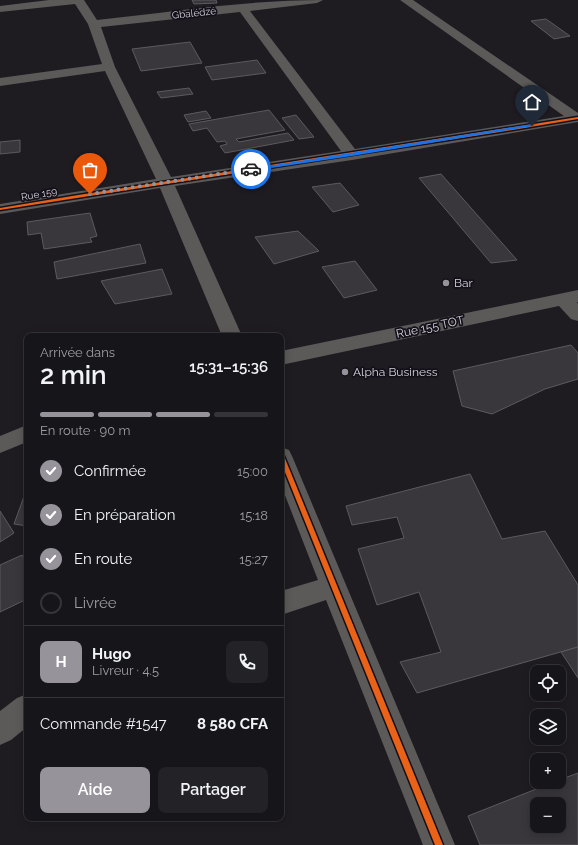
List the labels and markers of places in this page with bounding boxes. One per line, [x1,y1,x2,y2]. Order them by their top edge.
pin [515,85,549,126]
pin [73,153,107,194]
place label: Bar [454,276,474,290]
marker: Bar [441,278,451,288]
place label: Alpha Business [353,365,438,379]
marker: Alpha Business [340,367,350,377]

